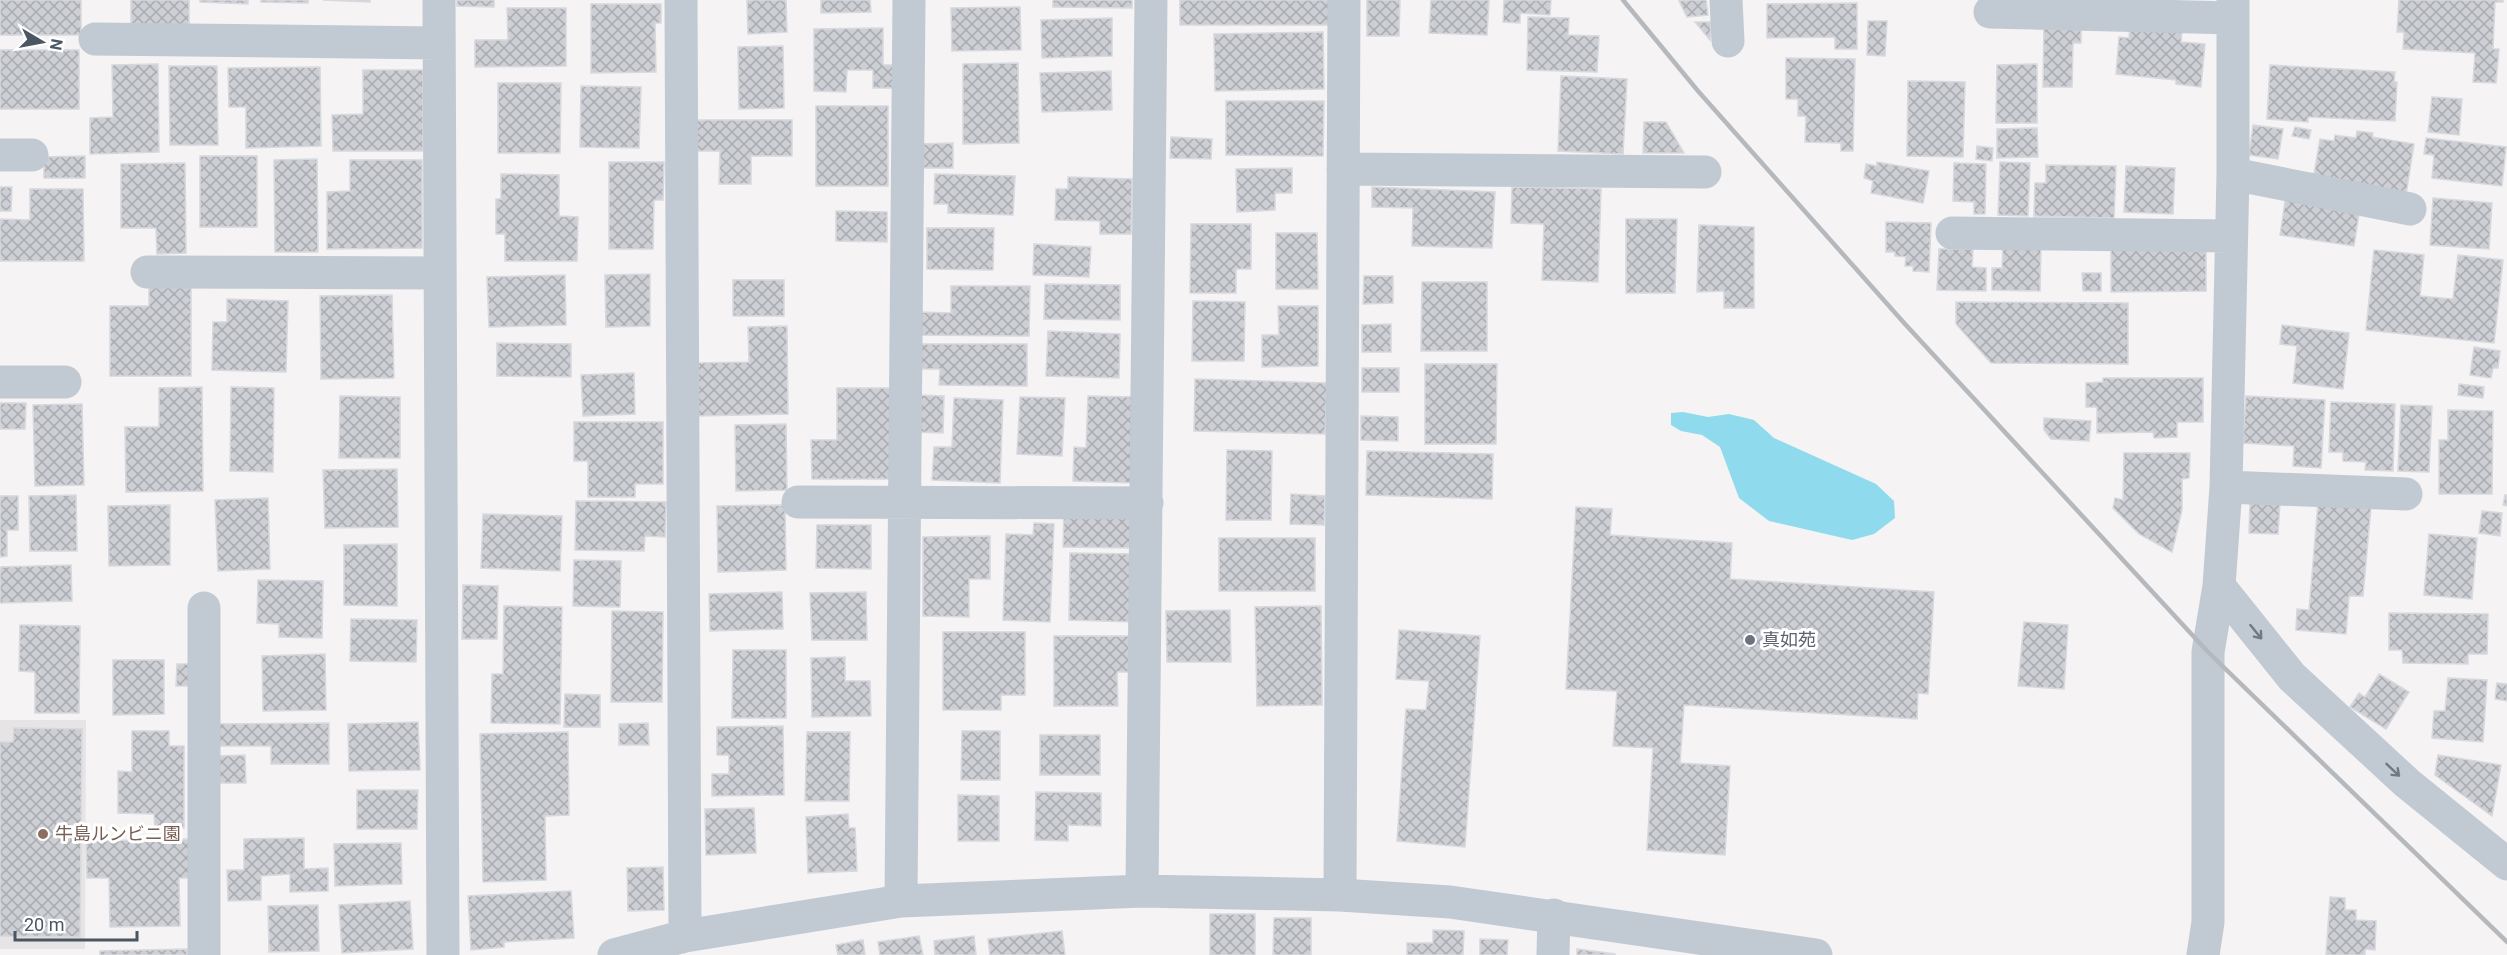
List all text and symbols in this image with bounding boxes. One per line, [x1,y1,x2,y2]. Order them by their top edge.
north arrow [12,12,72,72]
text: N [46,37,67,52]
one-way arrow [2249,624,2262,640]
place label: 真如苑 [1762,629,1816,650]
marker: 真如苑 [1743,633,1757,647]
one-way arrow [2385,763,2400,777]
place label: 牛島ルンビニ園 [55,823,181,844]
marker: 牛島ルンビニ園 [36,827,50,841]
scale bar [15,904,136,942]
text: 20 m [24,914,64,935]

